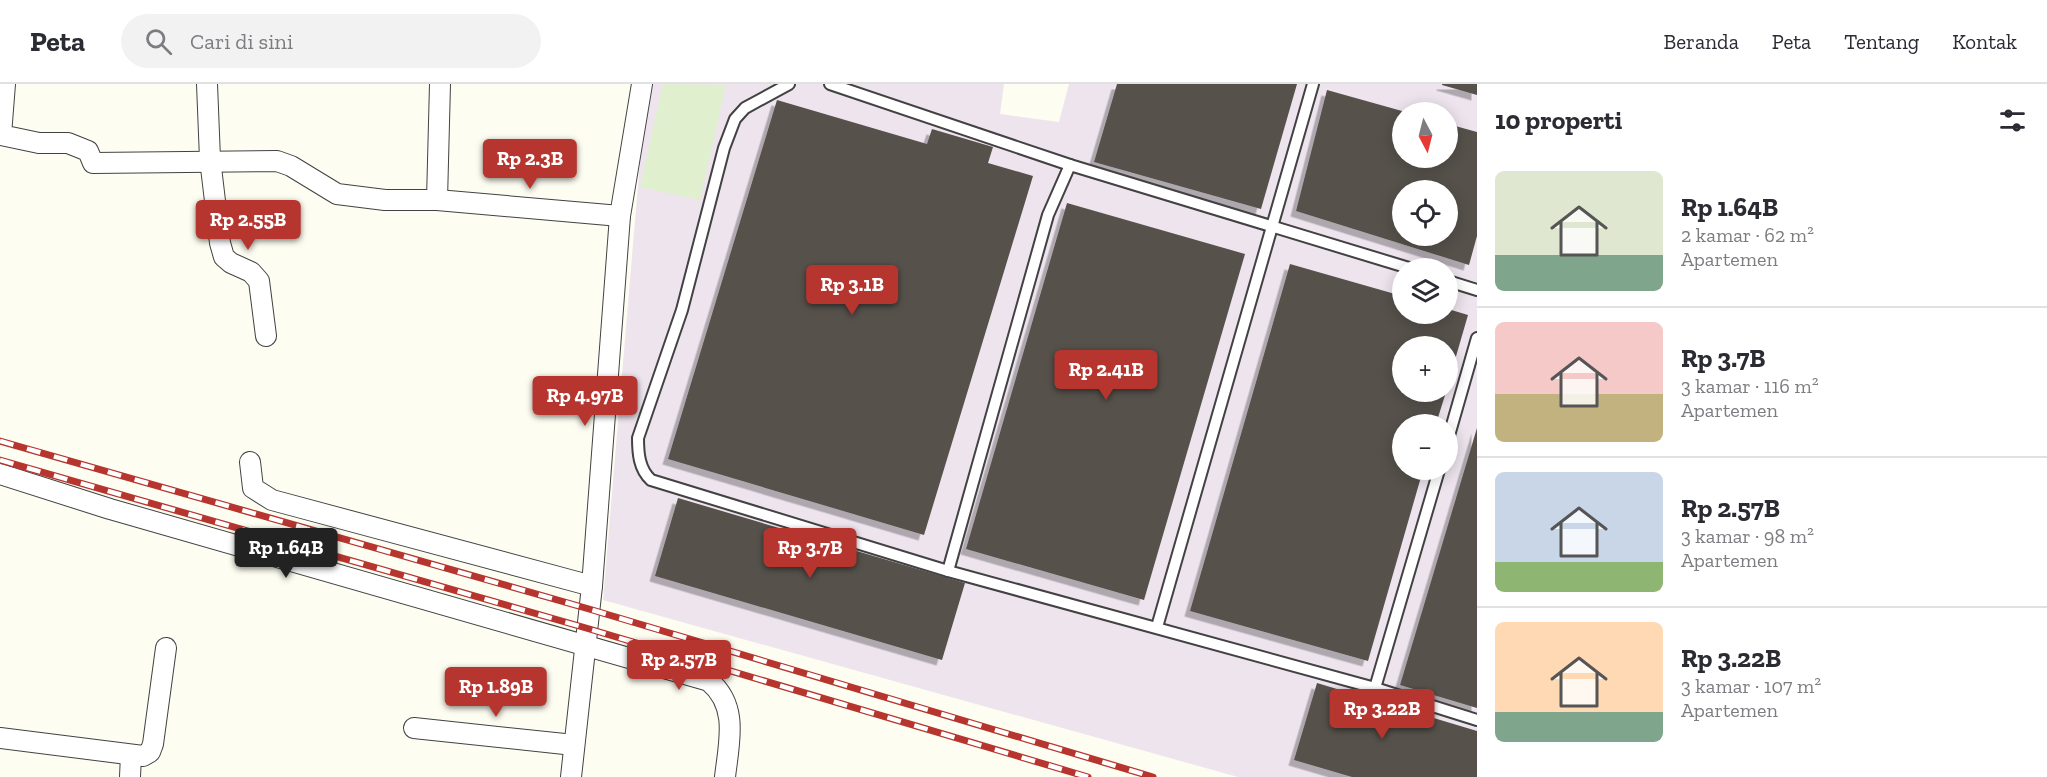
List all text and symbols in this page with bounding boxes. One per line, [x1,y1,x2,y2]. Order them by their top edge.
search box [121,14,541,68]
text: Peta [30,25,85,58]
icon: search [142,25,175,58]
text: Cari di sini [190,28,293,55]
text: Beranda [1664,29,1739,54]
text: Peta [1772,29,1811,54]
text: Tentang [1844,29,1919,54]
text: Kontak [1952,29,2017,54]
north arrow [1392,102,1458,168]
map controls [1392,102,1458,480]
text: 10 properti [1495,104,1622,136]
icon: filters [1996,104,2029,137]
pin: Rp 2.3B [475,139,585,190]
text: Rp 2.3B [497,146,563,170]
button: locate [1392,180,1458,246]
text: Rp 1.64B [1681,191,1778,223]
icon: home [1543,195,1615,267]
pin: Rp 2.55B [186,200,310,251]
text: Rp 2.55B [210,207,286,231]
text: 2 kamar · 62 m² [1681,223,1814,247]
text: Apartemen [1681,247,1778,271]
button: layers [1392,258,1458,324]
pin: Rp 3.1B [797,265,907,316]
text: Rp 3.1B [820,272,884,296]
button: + [1392,336,1458,402]
text: Rp 3.7B [1681,342,1765,374]
icon: home [1543,346,1615,418]
pin: Rp 2.41B [1044,350,1168,401]
text: Rp 2.41B [1068,357,1144,381]
text: 3 kamar · 116 m² [1681,374,1819,398]
pin: Rp 4.97B [523,376,647,427]
text: Rp 4.97B [547,383,623,407]
text: Apartemen [1681,398,1778,422]
button: − [1392,414,1458,480]
text: Rp 2.57B [1681,492,1780,524]
icon: home [1543,496,1615,568]
text: 3 kamar · 98 m² [1681,524,1814,548]
pin: Rp 1.64B [224,528,348,579]
pin: Rp 3.7B [755,528,865,579]
text: Rp 1.64B [249,535,323,559]
text: Rp 3.7B [778,535,842,559]
text: Apartemen [1681,548,1778,572]
pin: Rp 2.57B [617,640,741,691]
text: Rp 3.22B [1681,642,1781,674]
icon: home [1543,646,1615,718]
text: Rp 2.57B [641,647,717,671]
pin: Rp 1.89B [434,667,558,718]
text: Rp 1.89B [459,674,533,698]
text: 3 kamar · 107 m² [1681,674,1821,698]
pin: Rp 3.22B [1320,689,1444,740]
text: Rp 3.22B [1343,696,1421,720]
text: Apartemen [1681,698,1778,722]

